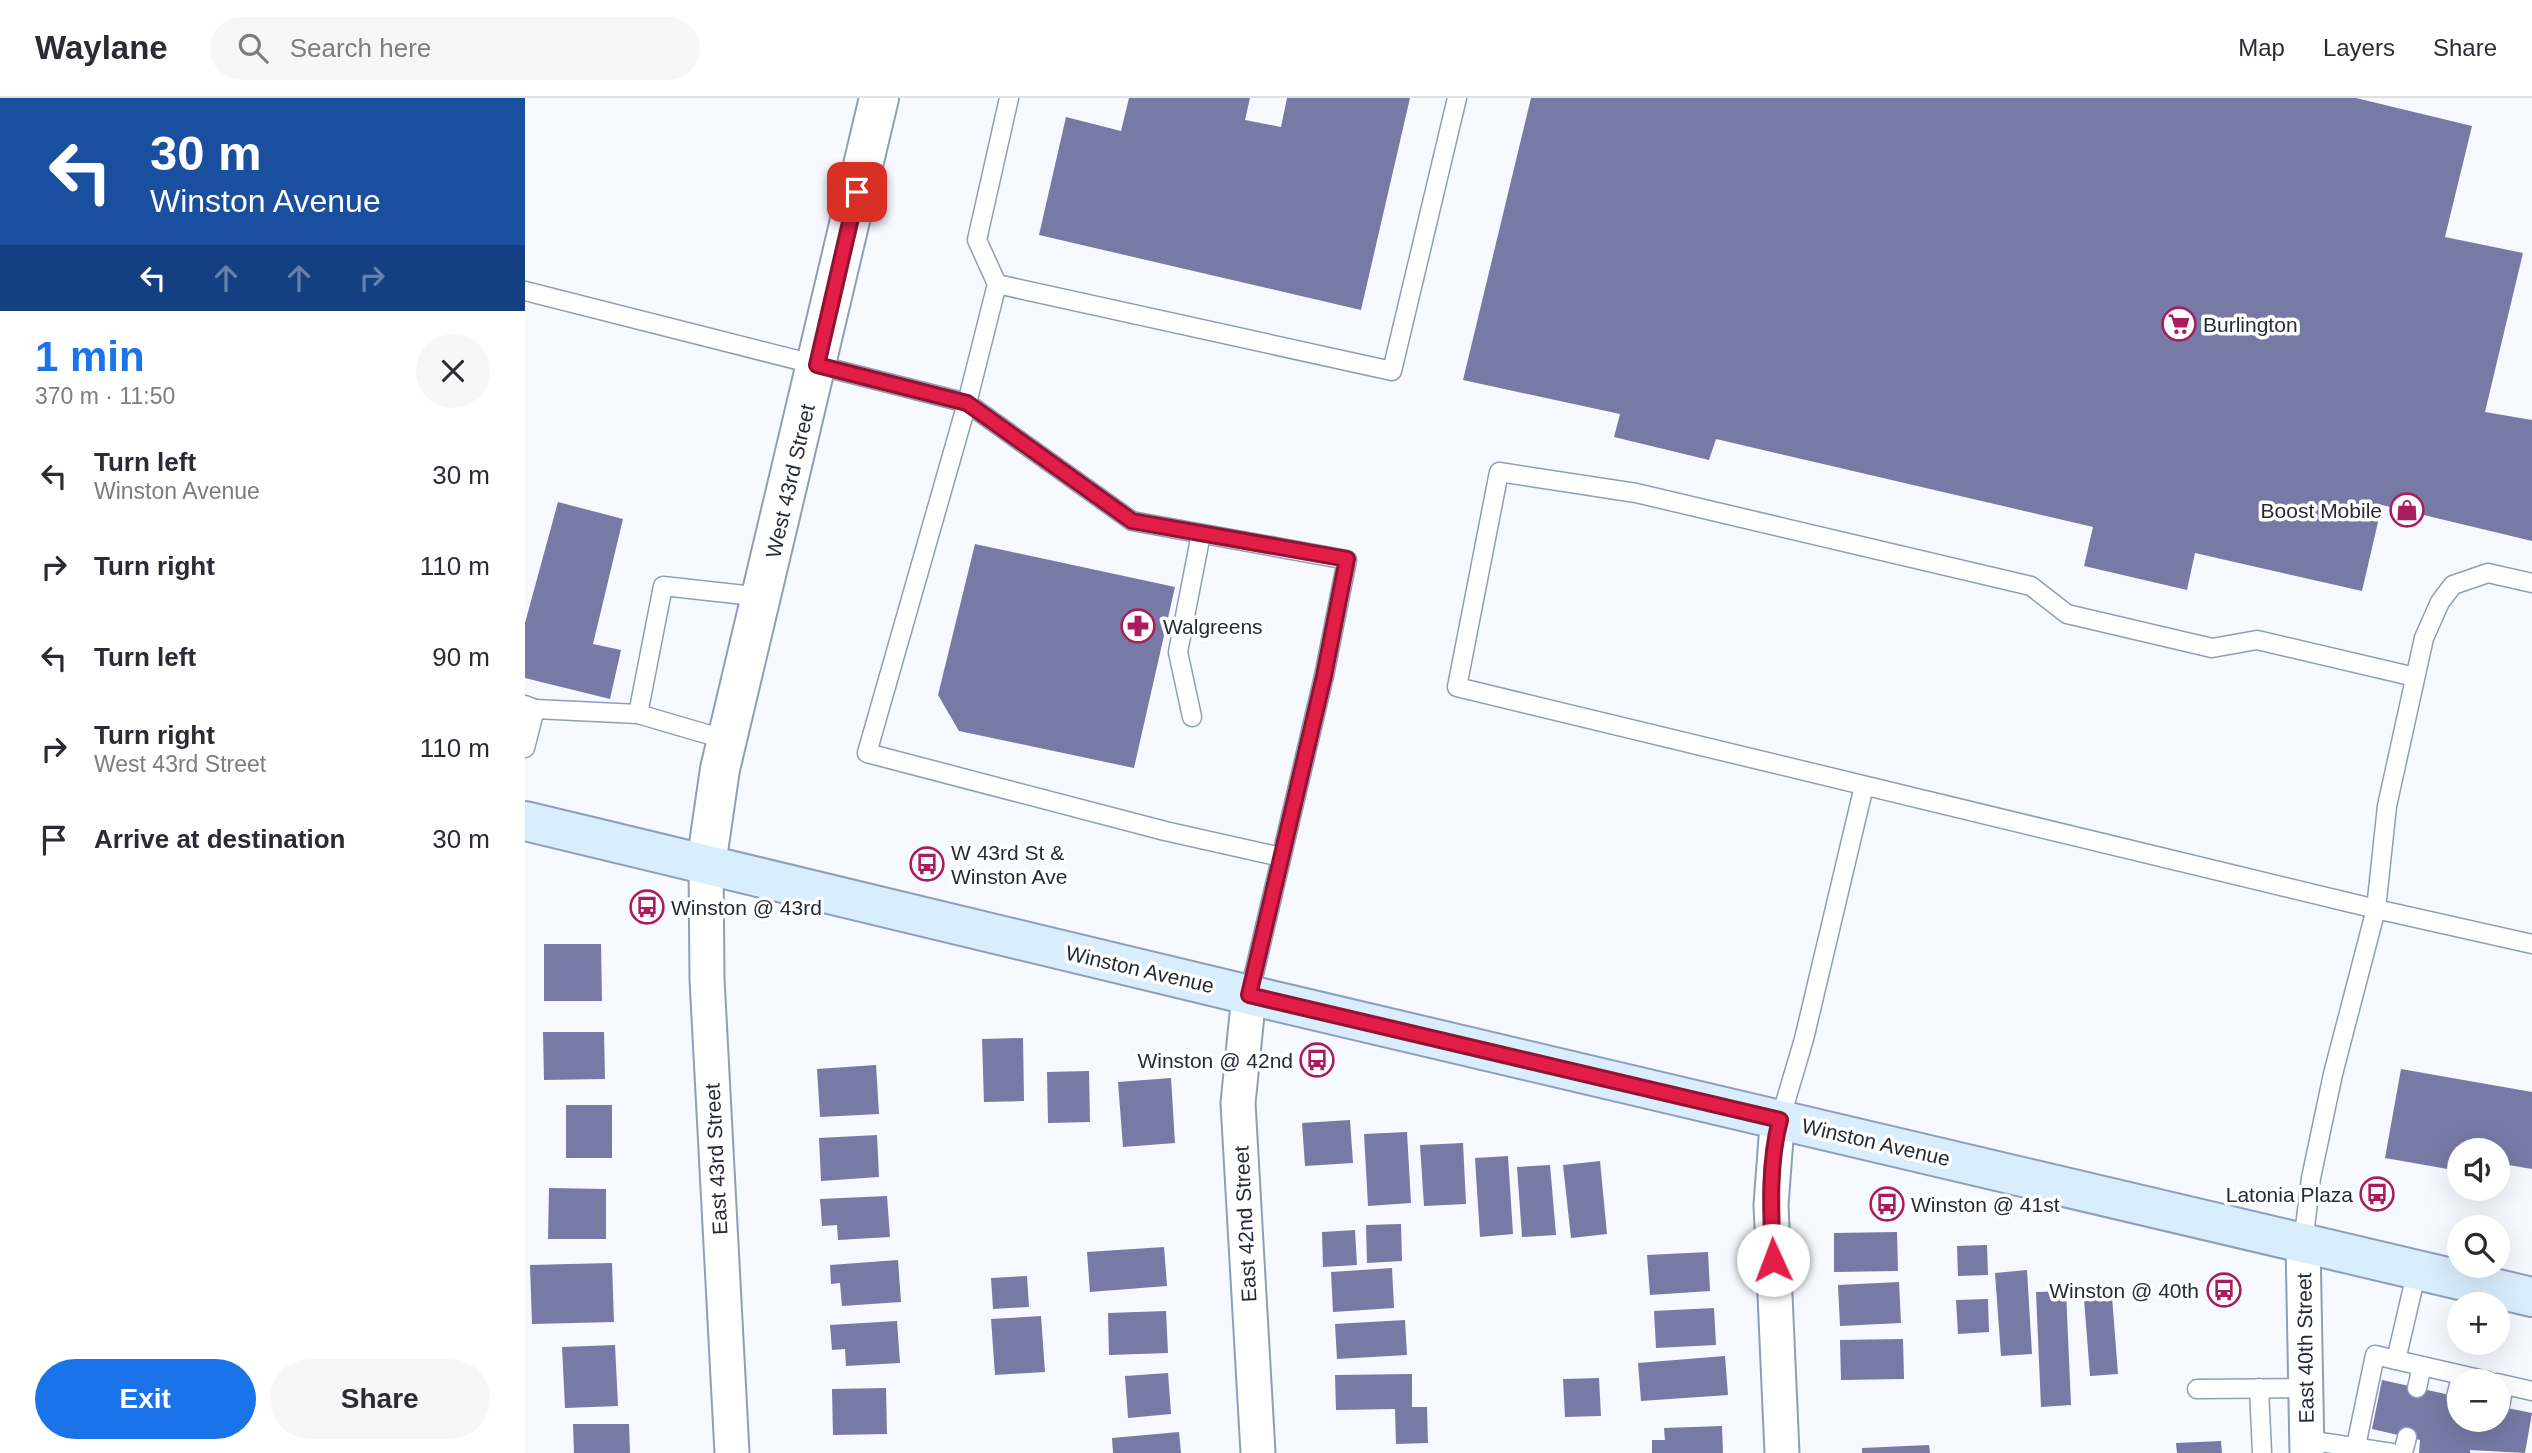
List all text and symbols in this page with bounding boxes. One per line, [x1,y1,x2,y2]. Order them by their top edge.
search box [210,17,700,80]
text: Waylane [35,29,168,66]
icon: search [234,29,272,67]
text: Search here [290,33,431,63]
text: Map [2238,34,2285,61]
text: Layers [2323,34,2395,61]
text: Share [2433,34,2497,61]
icon: left [35,126,126,217]
text: 30 m [150,126,262,180]
pin [827,162,887,222]
icon: arrive [838,173,876,211]
text: Winston Avenue [150,183,381,219]
icon: left [134,259,172,297]
icon: ahead [207,259,245,297]
icon: ahead [280,259,318,297]
icon: right [353,259,391,297]
supermarket icon: Burlington [2160,305,2198,343]
place label: Burlington [2203,313,2298,336]
text: 1 min [35,333,145,380]
button: close [416,334,490,408]
text: 370 m · 11:50 [35,383,175,409]
street label: West 43rd Street [761,402,819,560]
text: Turn left [94,447,196,477]
icon: left [35,457,73,495]
text: 30 m [432,460,490,490]
text: Winston Avenue [94,478,260,504]
shop icon: Boost Mobile [2388,491,2426,529]
place label: Boost Mobile [2261,499,2382,522]
icon: right [35,548,73,586]
text: Turn right [94,551,215,581]
text: 110 m [420,551,490,581]
pharmacy icon: Walgreens [1119,607,1157,645]
place label: Walgreens [1163,615,1263,638]
icon: left [35,639,73,677]
text: Turn left [94,642,196,672]
text: 90 m [432,642,490,672]
text: Turn right [94,720,215,750]
icon: right [35,730,73,768]
text: 110 m [420,733,490,763]
text: West 43rd Street [94,751,266,777]
icon: arrive [35,821,73,859]
text: Arrive at destination [94,824,345,854]
text: 30 m [432,824,490,854]
place label: W 43rd St & Winston Ave [951,841,1067,888]
bus stop icon: W 43rd St & Winston Ave [908,845,946,883]
bus stop icon: Winston @ 43rd [628,888,666,926]
place label: Winston @ 43rd [671,896,822,919]
street label: Winston Avenue [1064,941,1216,997]
bus stop icon: Winston @ 42nd [1298,1041,1336,1079]
place label: Winston @ 42nd [1137,1049,1293,1072]
street label: East 43rd Street [701,1082,731,1235]
street label: Winston Avenue [1800,1114,1952,1170]
map controls [2447,1138,2510,1432]
button: sound [2447,1138,2510,1201]
street label: East 42nd Street [1229,1145,1261,1303]
bus stop icon: Latonia Plaza [2358,1175,2396,1213]
place label: Latonia Plaza [2226,1183,2353,1206]
bus stop icon: Winston @ 41st [1868,1185,1906,1223]
place label: Winston @ 41st [1911,1193,2060,1216]
button: search [2447,1215,2510,1278]
position arrow [1736,1223,1810,1297]
bus stop icon: Winston @ 40th [2205,1271,2243,1309]
street label: East 40th Street [2292,1272,2318,1423]
place label: Winston @ 40th [2049,1279,2199,1302]
button: + [2447,1292,2510,1355]
button: Exit [35,1359,256,1439]
button: Share [270,1359,490,1439]
button: − [2447,1369,2510,1432]

